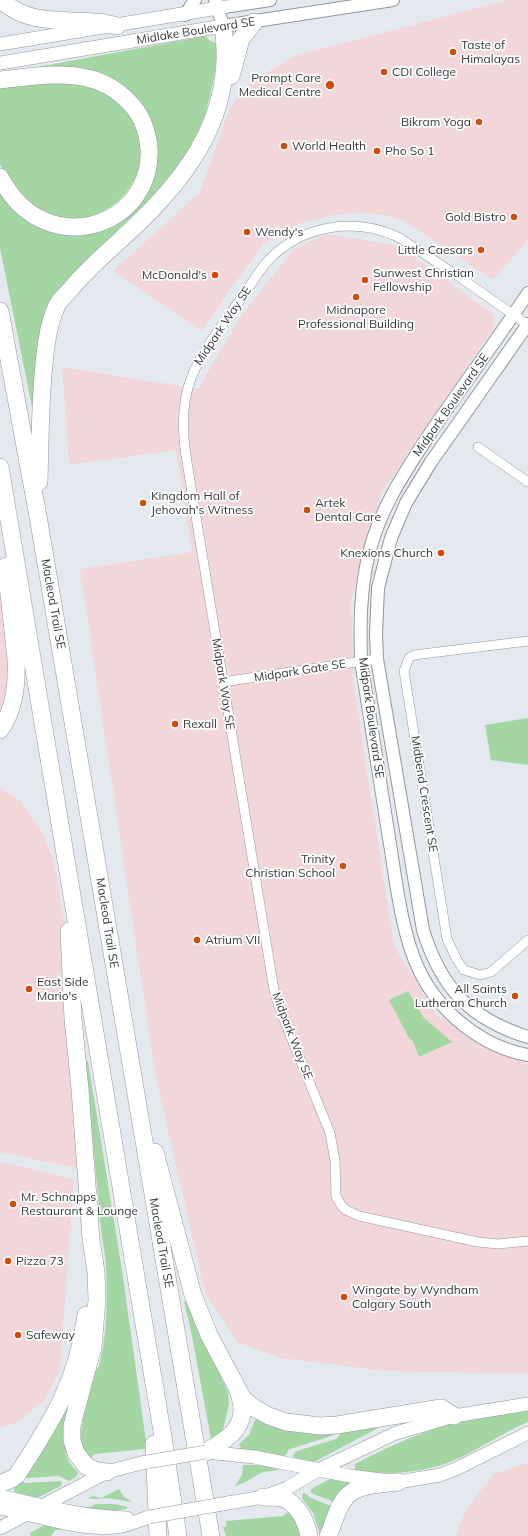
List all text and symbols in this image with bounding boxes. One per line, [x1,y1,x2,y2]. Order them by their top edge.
street label: Midlake Boulevard SE [136,15,256,47]
place label: Taste of Himalayas [461,38,520,66]
marker: Taste of Himalayas [448,47,458,57]
place label: CDI College [392,65,456,79]
marker: CDI College [379,67,389,77]
place label: Prompt Care Medical Centre [239,71,321,99]
marker: Prompt Care Medical Centre [324,79,336,91]
place label: Bikram Yoga [401,115,471,129]
marker: Bikram Yoga [474,117,484,127]
place label: World Health [292,139,366,153]
marker: World Health [279,141,289,151]
place label: Pho So 1 [385,144,434,158]
marker: Pho So 1 [372,146,382,156]
place label: Gold Bistro [445,210,506,224]
marker: Gold Bistro [509,212,519,222]
place label: Wendy's [255,225,303,239]
marker: Wendy's [242,227,252,237]
place label: Little Caesars [398,243,473,257]
marker: Little Caesars [476,245,486,255]
place label: Sunwest Christian Fellowship [373,266,474,294]
place label: McDonald's [142,268,207,282]
marker: McDonald's [210,270,220,280]
marker: Sunwest Christian Fellowship [360,275,370,285]
street label: Midpark Way SE [191,284,255,368]
marker: Midnapore Professional Building [351,292,361,302]
place label: Midnapore Professional Building [298,303,414,331]
street label: Midpark Boulevard SE [410,351,492,459]
place label: Kingdom Hall of Jehovah's Witness [151,489,253,517]
place label: Artek Dental Care [315,496,381,524]
marker: Kingdom Hall of Jehovah's Witness [138,498,148,508]
marker: Artek Dental Care [302,505,312,515]
place label: Knexions Church [340,546,433,560]
marker: Knexions Church [436,548,446,558]
street label: Macleod Trail SE [38,558,68,650]
street label: Midpark Way SE [209,637,237,731]
street label: Midpark Boulevard SE [355,656,387,780]
street label: Midpark Gate SE [253,657,347,685]
place label: Rexall [183,717,217,731]
marker: Rexall [170,719,180,729]
street label: Midbend Crescent SE [408,735,440,853]
place label: Trinity Christian School [245,852,335,880]
marker: Trinity Christian School [338,861,348,871]
street label: Macleod Trail SE [93,877,121,969]
place label: Atrium VII [205,933,260,947]
marker: Atrium VII [192,935,202,945]
place label: East Side Mario's [37,975,88,1003]
place label: All Saints Lutheran Church [415,982,507,1010]
marker: East Side Mario's [24,984,34,994]
street label: Midpark Way SE [269,990,315,1082]
marker: All Saints Lutheran Church [510,991,520,1001]
place label: Mr. Schnapps Restaurant & Lounge [21,1190,138,1218]
street label: Macleod Trail SE [146,1197,176,1289]
marker: Mr. Schnapps Restaurant & Lounge [8,1199,18,1209]
place label: Pizza 73 [16,1254,64,1268]
marker: Pizza 73 [3,1256,13,1266]
place label: Wingate by Wyndham Calgary South [352,1283,478,1311]
marker: Wingate by Wyndham Calgary South [339,1292,349,1302]
place label: Safeway [26,1328,75,1342]
marker: Safeway [13,1330,23,1340]

